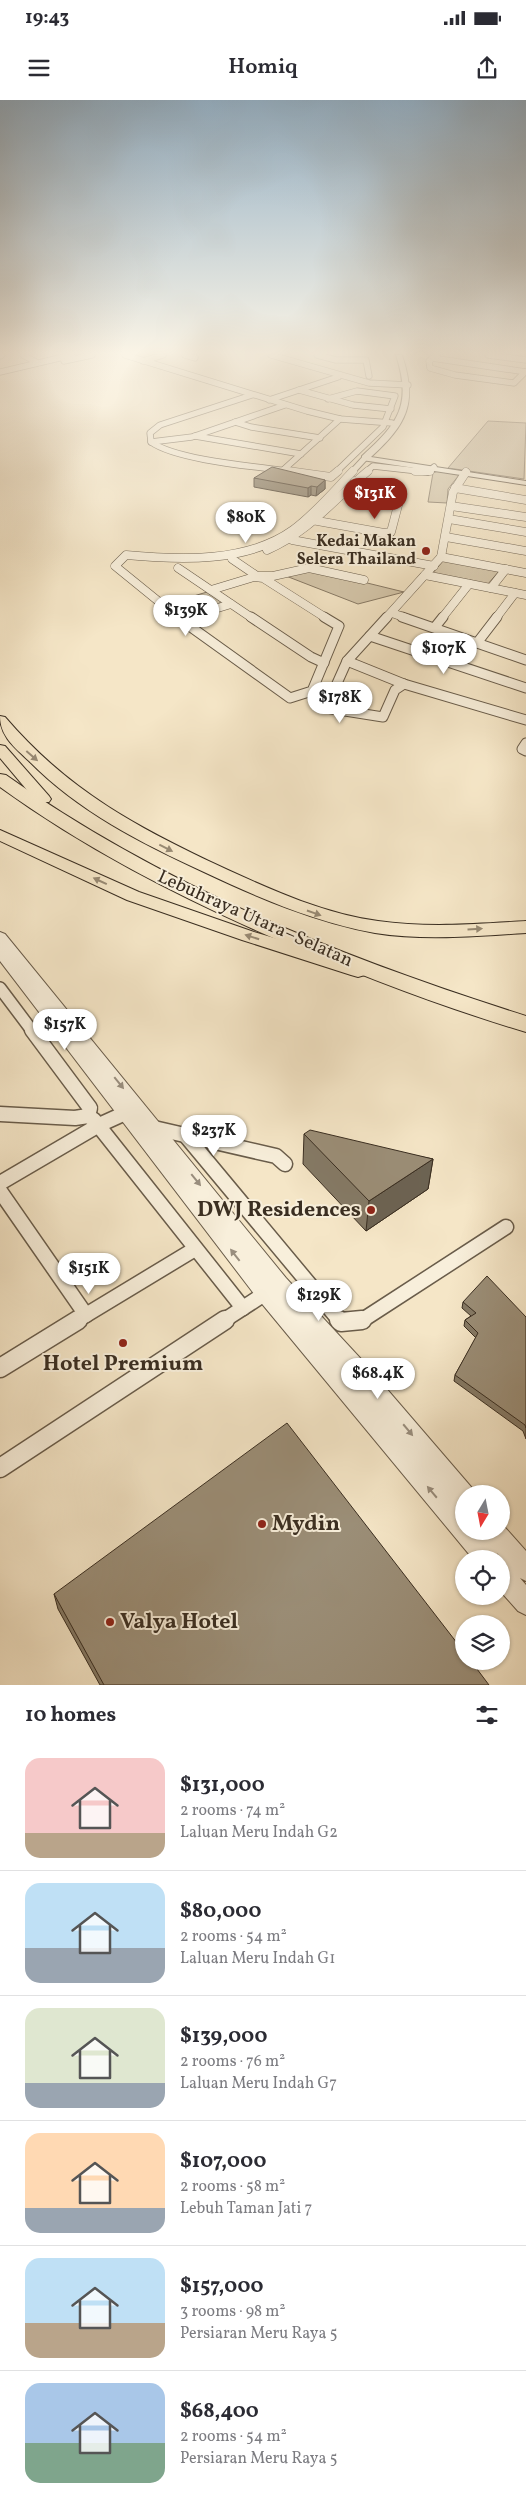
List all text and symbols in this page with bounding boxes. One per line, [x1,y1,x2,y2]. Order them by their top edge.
text: 19:43 [25,5,69,31]
text: Homiq [228,52,298,83]
icon: menu [25,54,53,82]
icon: share [473,54,501,82]
pin: $131K [340,478,410,520]
text: $131K [354,483,396,505]
pin: $80K [216,502,276,544]
text: $80K [226,507,266,529]
place label: Kedai Makan Selera Thailand [297,531,416,571]
marker: Kedai Makan Selera Thailand [420,545,432,557]
pin: $139K [151,594,221,637]
text: $139K [164,600,208,622]
pin: $107K [409,632,479,675]
text: $107K [422,638,466,660]
pin: $178K [305,682,375,724]
text: $178K [318,687,362,709]
one-way arrow [26,751,39,762]
one-way arrow [158,844,173,852]
street label: Lebuhraya Utara–Selatan [153,864,357,974]
one-way arrow [93,877,107,885]
one-way arrow [307,909,322,917]
one-way arrow [467,925,483,933]
one-way arrow [245,933,260,941]
pin: $157K [30,1008,100,1051]
text: $157K [44,1014,86,1036]
one-way arrow [113,1077,124,1090]
pin: $237K [179,1114,249,1157]
text: $237K [192,1120,236,1142]
one-way arrow [190,1173,201,1186]
place label: DWJ Residences [197,1195,361,1226]
marker: DWJ Residences [365,1204,377,1216]
one-way arrow [230,1249,241,1262]
pin: $151K [54,1252,124,1295]
text: $151K [68,1258,110,1280]
pin: $129K [284,1280,354,1322]
text: $129K [297,1285,341,1307]
marker: Hotel Premium [117,1337,129,1349]
place label: Hotel Premium [43,1349,203,1380]
pin: $68.4K [337,1358,419,1400]
text: $68.4K [352,1363,404,1385]
one-way arrow [403,1423,414,1436]
north arrow [455,1485,510,1540]
map controls [455,1485,510,1670]
one-way arrow [427,1486,438,1499]
place label: Mydin [272,1509,340,1540]
marker: Mydin [256,1518,268,1530]
button: locate [455,1550,510,1605]
place label: Valya Hotel [120,1607,238,1638]
button: layers [455,1615,510,1670]
marker: Valya Hotel [104,1616,116,1628]
text: 10 homes [25,1701,116,1730]
icon: filters [473,1701,501,1729]
text: $131,000 [180,1771,265,1800]
icon: home [65,1778,125,1838]
text: 2 rooms · 74 m² [180,1800,285,1822]
text: Laluan Meru Indah G2 [180,1822,338,1844]
text: $80,000 [180,1897,261,1926]
icon: home [65,1903,125,1963]
text: 2 rooms · 54 m² [180,1926,287,1948]
text: Laluan Meru Indah G1 [180,1948,335,1970]
text: $139,000 [180,2022,267,2051]
icon: home [65,2028,125,2088]
text: 2 rooms · 76 m² [180,2051,285,2073]
text: Laluan Meru Indah G7 [180,2073,337,2095]
text: $107,000 [180,2147,266,2176]
icon: home [65,2153,125,2213]
text: 2 rooms · 58 m² [180,2176,285,2198]
text: Lebuh Taman Jati 7 [180,2198,312,2220]
text: $157,000 [180,2272,263,2301]
icon: home [65,2278,125,2338]
text: 3 rooms · 98 m² [180,2301,285,2323]
text: Persiaran Meru Raya 5 [180,2323,337,2345]
text: $68,400 [180,2397,259,2426]
icon: home [65,2403,125,2463]
text: 2 rooms · 54 m² [180,2426,287,2448]
text: Persiaran Meru Raya 5 [180,2448,337,2470]

